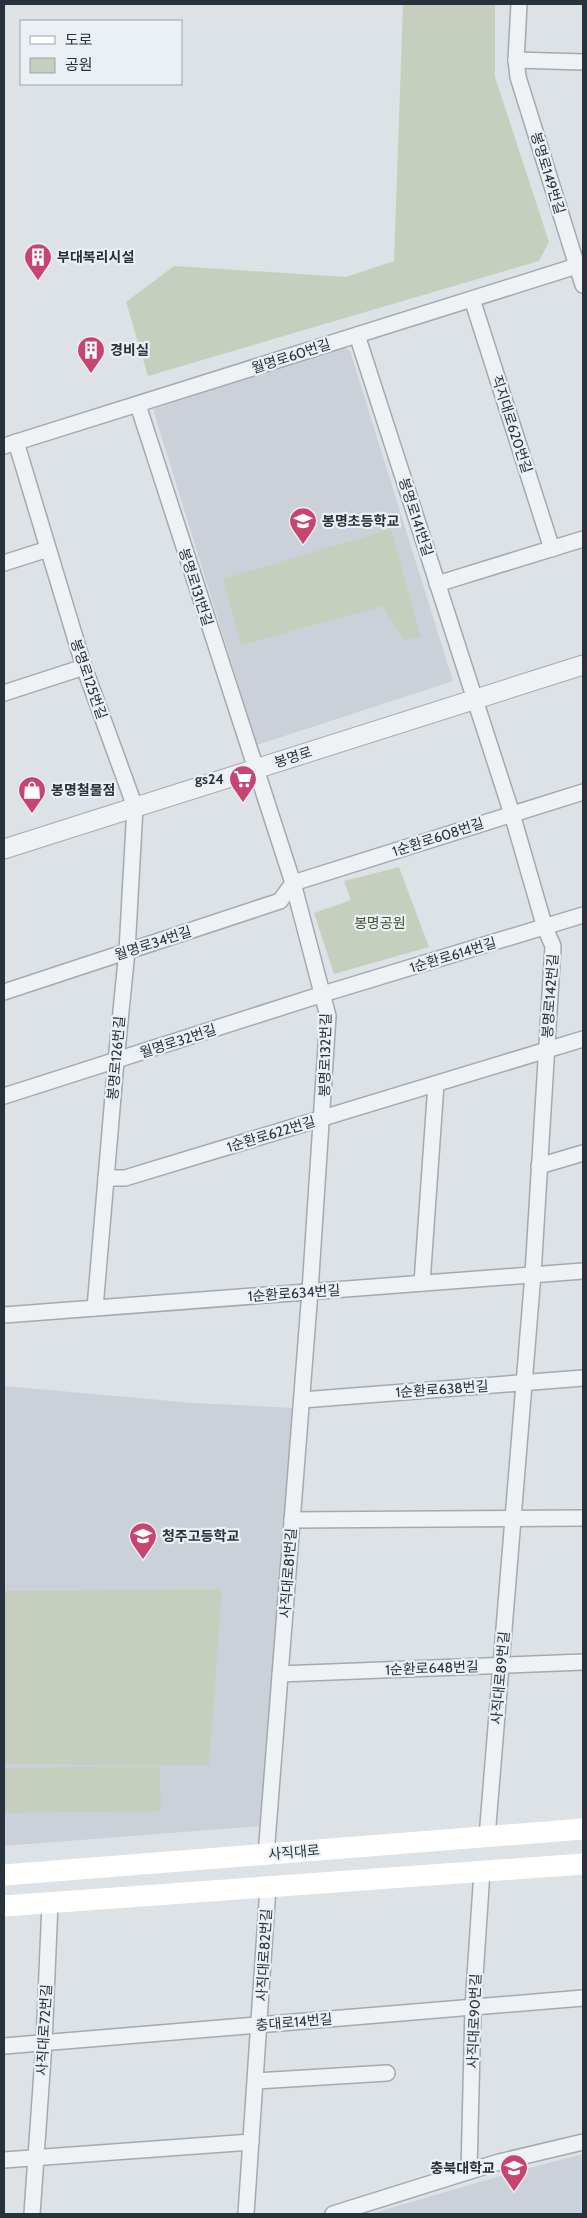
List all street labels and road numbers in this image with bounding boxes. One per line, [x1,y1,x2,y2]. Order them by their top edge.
street label: 봉명로149번길 [527,130,569,216]
street label: 월명로60번길 [249,335,333,377]
street label: 직지대로620번길 [488,373,536,475]
street label: 봉명로141번길 [395,475,437,559]
street label: 봉명로131번길 [175,546,217,628]
street label: 봉명로125번길 [67,636,111,722]
street label: 봉명로 [272,742,314,772]
street label: 1순환로608번길 [390,814,486,860]
street label: 월명로34번길 [112,922,194,964]
street label: 1순환로614번길 [408,933,498,977]
street label: 봉명로142번길 [538,953,562,1039]
street label: 봉명로132번길 [315,1013,335,1097]
street label: 봉명로126번길 [103,1015,129,1101]
street label: 월명로32번길 [138,1020,218,1062]
street label: 1순환로622번길 [225,1112,317,1156]
street label: 1순환로634번길 [247,1281,341,1305]
street label: 1순환로638번길 [395,1377,489,1401]
street label: 사직대로81번길 [276,1527,300,1619]
street label: 사직대로89번길 [487,1631,513,1725]
street label: 1순환로648번길 [385,1657,479,1679]
street label: 사직대로 [268,1841,321,1863]
street label: 사직대로82번길 [253,1908,275,2002]
street label: 사직대로90번길 [463,1973,485,2069]
street label: 사직대로72번길 [33,1984,55,2076]
street label: 충대로14번길 [255,2010,333,2034]

